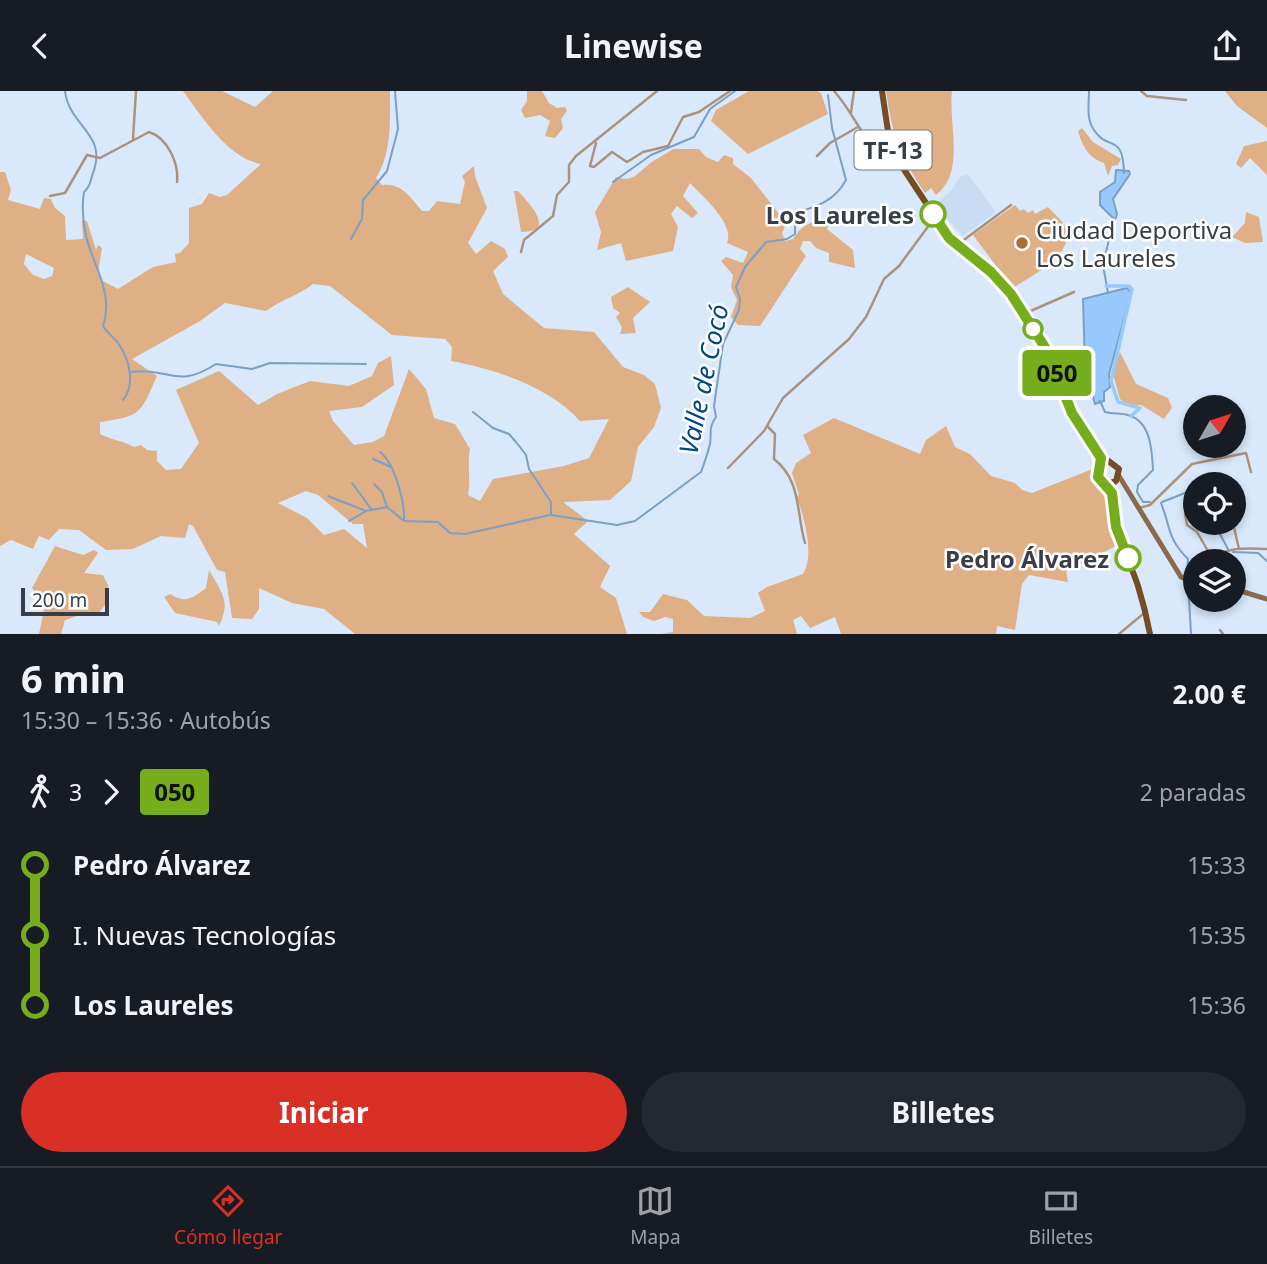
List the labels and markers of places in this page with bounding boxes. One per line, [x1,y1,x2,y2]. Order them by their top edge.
place label: Los Laureles [766,198,914,231]
marker: Los Laureles [920,201,946,227]
place label: Ciudad Deportiva Los Laureles [1036,213,1232,274]
marker: Ciudad Deportiva Los Laureles [1014,235,1030,251]
unlabelled marker [1023,319,1043,339]
place label: Pedro Álvarez [945,542,1109,575]
marker: Pedro Álvarez [1115,545,1141,571]

